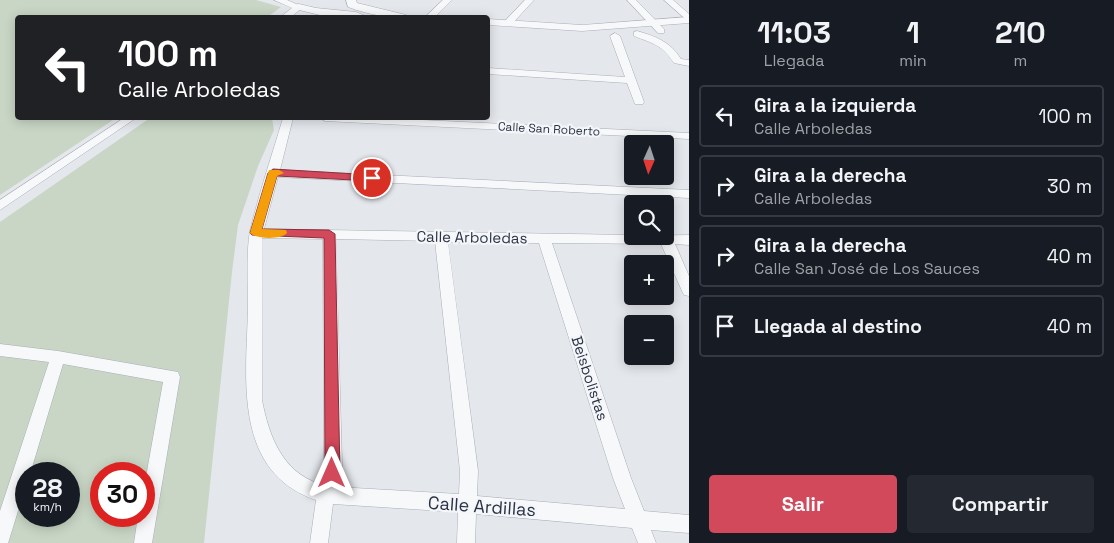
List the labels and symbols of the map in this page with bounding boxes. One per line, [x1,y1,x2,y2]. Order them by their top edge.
street label: Calle San Roberto [497,118,601,140]
north arrow [624,135,674,185]
pin [351,157,393,199]
street label: Calle Arboledas [416,227,528,247]
street label: Beisbolistas [567,333,613,423]
position arrow [305,446,357,498]
speed limit sign: 30 [90,462,155,527]
street label: Calle Ardillas [427,491,537,521]

